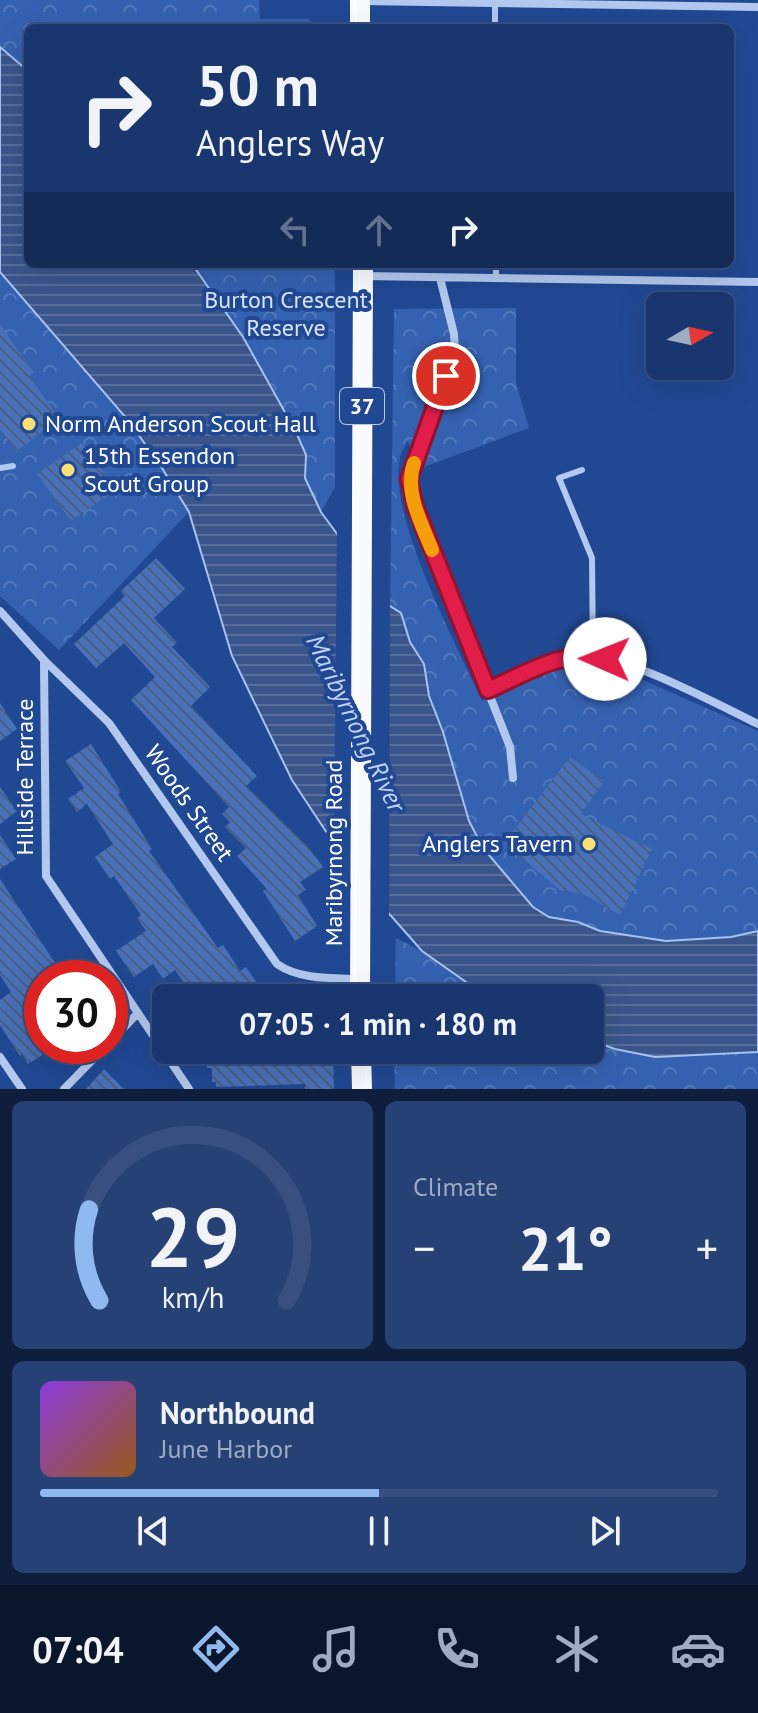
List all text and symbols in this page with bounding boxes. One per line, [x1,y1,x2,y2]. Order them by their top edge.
text: 50 m [196,49,319,121]
icon: right [64,56,168,160]
text: Anglers Way [196,119,384,166]
icon: left [273,208,317,252]
icon: ahead [357,208,401,252]
icon: right [441,208,485,252]
park label: Burton Crescent Reserve [204,284,368,343]
north arrow [646,292,734,380]
map controls [646,292,734,380]
pin [412,342,480,410]
icon: arrive [424,354,468,398]
road number: 37 [340,388,384,424]
place label: Norm Anderson Scout Hall [45,408,316,439]
marker: Norm Anderson Scout Hall [20,415,38,433]
place label: 15th Essendon Scout Group [84,440,235,499]
marker: 15th Essendon Scout Group [59,461,77,479]
position arrow [563,617,647,701]
water label: Maribyrnong River [299,629,414,818]
street label: Hillside Terrace [9,698,40,856]
street label: Woods Street [138,738,241,867]
street label: Maribyrnong Road [318,760,349,946]
place label: Anglers Tavern [422,828,573,859]
marker: Anglers Tavern [580,835,598,853]
speed limit sign: 30 [24,960,128,1064]
text: 07:05 · 1 min · 180 m [239,1004,517,1043]
text: Climate [413,1170,498,1203]
text: 29 [145,1182,240,1290]
text: 21° [518,1209,613,1287]
text: − [413,1219,435,1276]
text: + [696,1219,718,1276]
text: km/h [161,1279,224,1316]
text: Northbound [160,1393,315,1432]
text: June Harbor [160,1432,292,1465]
icon: previous [131,1509,175,1553]
icon: pause [357,1509,401,1553]
icon: next [583,1509,627,1553]
icon: directions [188,1621,244,1677]
icon: music [308,1621,364,1677]
icon: phone [429,1621,485,1677]
icon: climate [549,1621,605,1677]
icon: car [670,1621,726,1677]
text: 07:04 [32,1626,124,1673]

